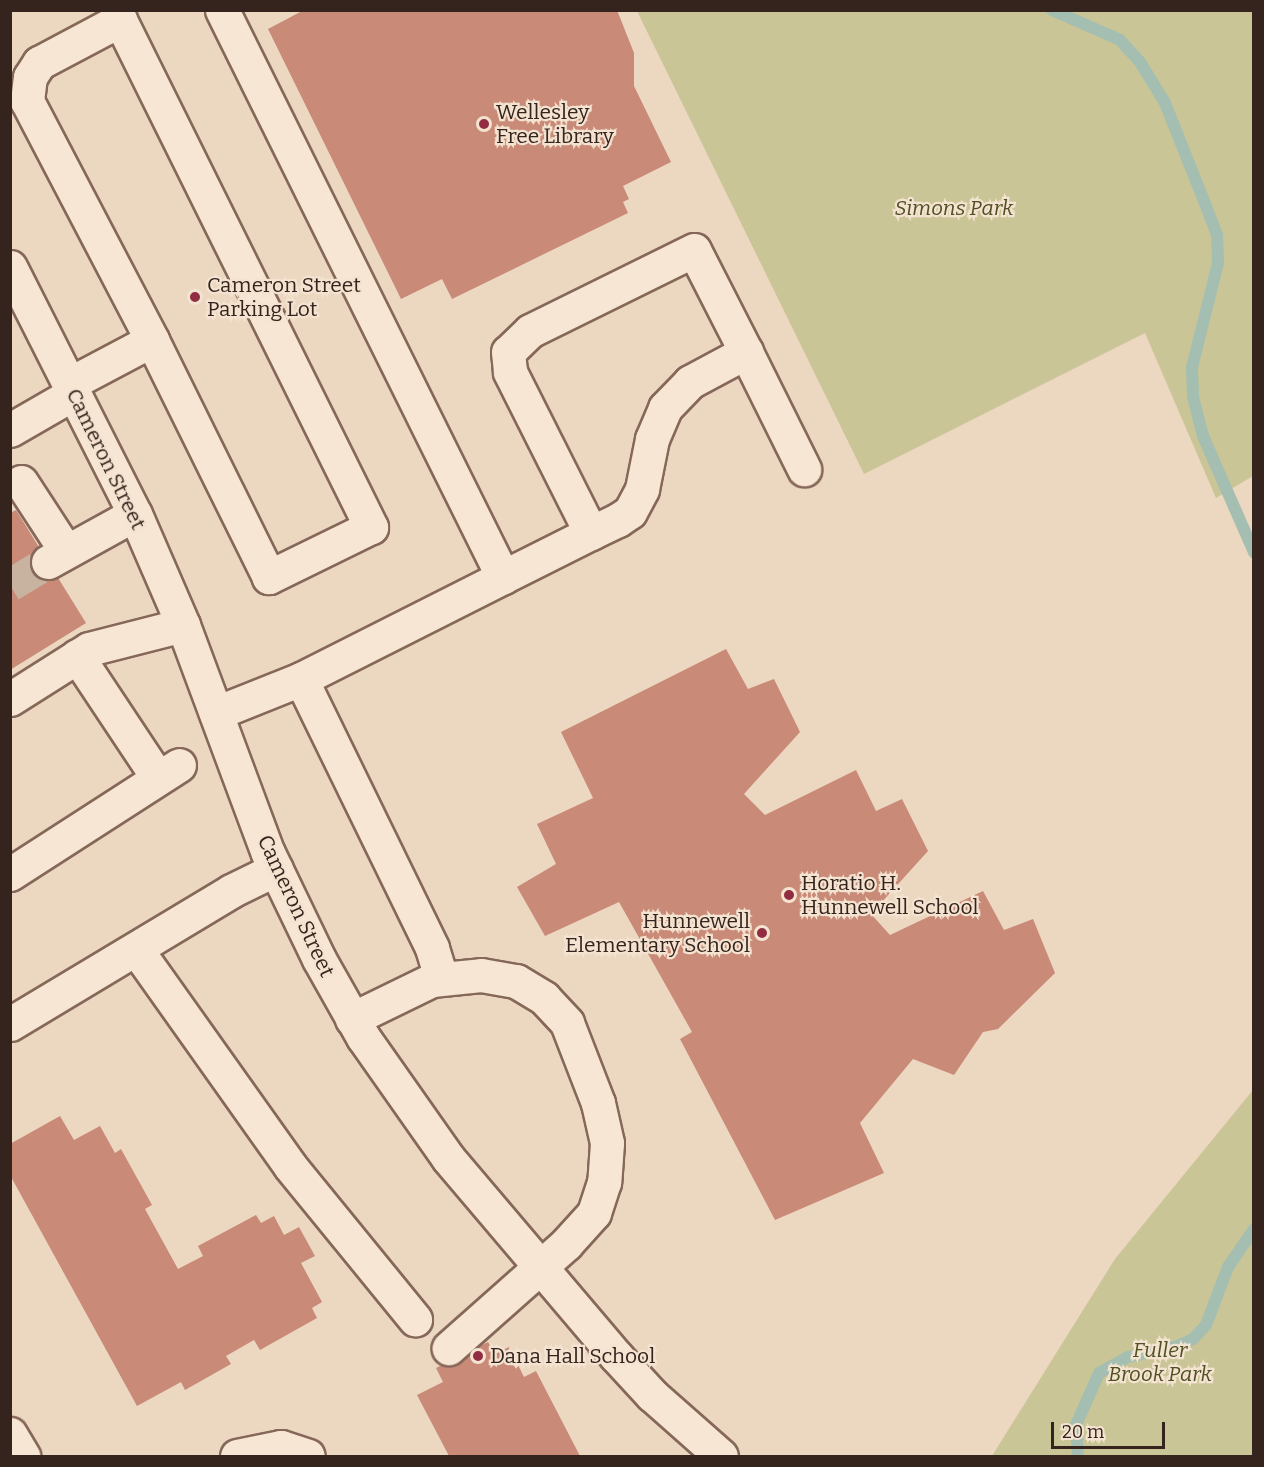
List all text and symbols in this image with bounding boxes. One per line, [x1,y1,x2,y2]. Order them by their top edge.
place label: Wellesley Free Library [496,99,614,149]
marker: Wellesley Free Library [477,117,491,131]
park label: Simons Park [895,195,1013,221]
place label: Cameron Street Parking Lot [207,272,361,322]
marker: Cameron Street Parking Lot [188,290,202,304]
street label: Cameron Street [61,384,151,534]
street label: Cameron Street [252,831,340,981]
place label: Horatio H. Hunnewell School [801,870,979,920]
marker: Horatio H. Hunnewell School [782,888,796,902]
place label: Hunnewell Elementary School [565,908,750,958]
marker: Hunnewell Elementary School [755,926,769,940]
park label: Fuller Brook Park [1108,1337,1212,1387]
place label: Dana Hall School [490,1343,655,1369]
marker: Dana Hall School [471,1349,485,1363]
scale bar [1054,1410,1168,1448]
text: 20 m [1062,1421,1104,1443]

